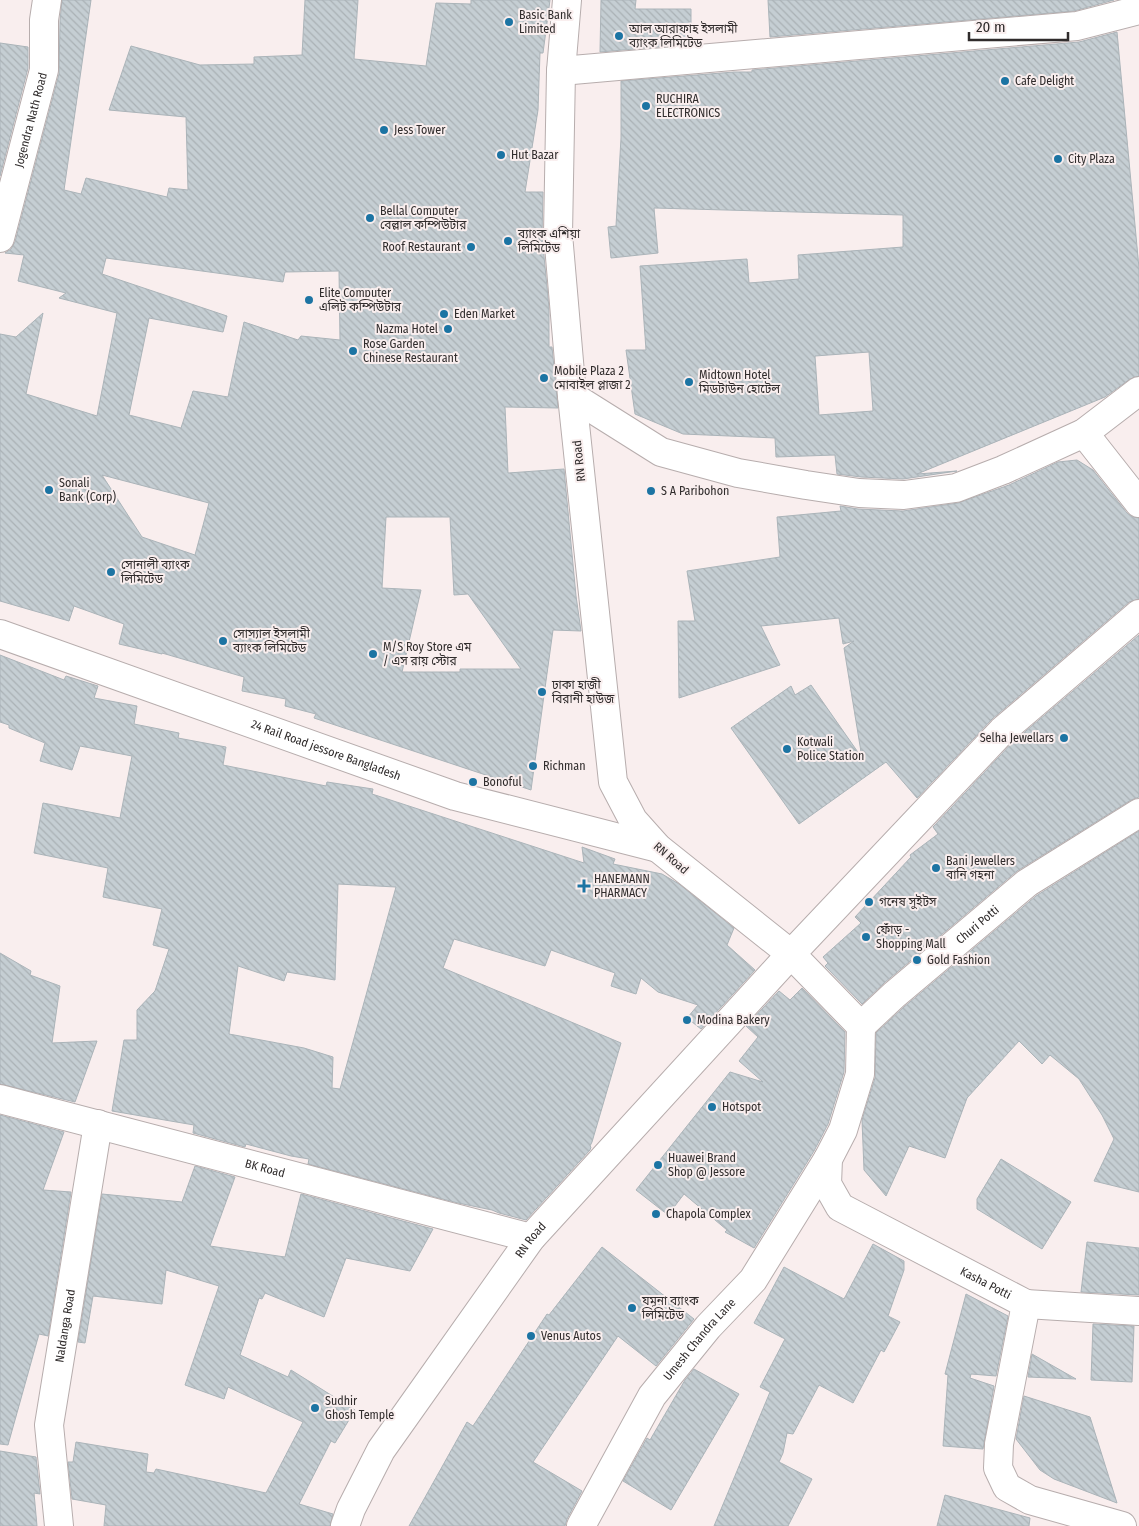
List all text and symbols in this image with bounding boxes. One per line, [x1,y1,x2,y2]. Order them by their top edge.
place label: Basic Bank Limited [519,8,572,36]
scale bar [969,10,1068,42]
marker: Basic Bank Limited [503,16,515,28]
text: 20 m [976,18,1006,36]
place label: আল আরাফাহ ইসলামী ব্যাংক লিমিটেড [628,21,738,50]
marker: আল আরাফাহ ইসলামী ব্যাংক লিমিটেড [613,30,625,42]
street label: Jogendra Nath Road [12,71,50,169]
place label: Cafe Delight [1015,74,1074,88]
marker: Cafe Delight [999,75,1011,87]
place label: RUCHIRA ELECTRONICS [656,92,720,120]
marker: RUCHIRA ELECTRONICS [640,100,652,112]
place label: Jess Tower [394,123,446,137]
marker: Jess Tower [378,124,390,136]
place label: Hut Bazar [511,148,559,162]
marker: Hut Bazar [495,149,507,161]
place label: City Plaza [1068,152,1115,166]
marker: City Plaza [1052,153,1064,165]
place label: Bellal Computer বেল্লাল কম্পিউটার [380,204,467,232]
marker: Bellal Computer বেল্লাল কম্পিউটার [364,212,376,224]
place label: ব্যাংক এশিয়া লিমিটেড [517,226,581,255]
marker: ব্যাংক এশিয়া লিমিটেড [502,235,514,247]
place label: Roof Restaurant [382,240,461,254]
marker: Roof Restaurant [465,241,477,253]
place label: Elite Computer এলিট কম্পিউটার [319,286,402,314]
marker: Elite Computer এলিট কম্পিউটার [303,294,315,306]
place label: Eden Market [454,307,515,321]
marker: Eden Market [438,308,450,320]
place label: Nazma Hotel [376,322,438,336]
marker: Nazma Hotel [442,323,454,335]
place label: Rose Garden Chinese Restaurant [363,337,458,365]
marker: Rose Garden Chinese Restaurant [347,345,359,357]
place label: Mobile Plaza 2 মোবাইল প্লাজা 2 [554,364,630,392]
place label: Midtown Hotel মিডটাউন হোটেল [698,368,780,396]
marker: Mobile Plaza 2 মোবাইল প্লাজা 2 [538,372,550,384]
marker: Midtown Hotel মিডটাউন হোটেল [683,376,695,388]
street label: RN Road [570,440,588,482]
place label: Sonali Bank (Corp) [59,476,116,504]
marker: Sonali Bank (Corp) [43,484,55,496]
place label: S A Paribohon [661,484,729,498]
marker: S A Paribohon [645,485,657,497]
place label: সোনালী ব্যাংক লিমিটেড [120,557,190,586]
marker: সোনালী ব্যাংক লিমিটেড [105,566,117,578]
place label: সোস্যাল ইসলামী ব্যাংক লিমিটেড [232,626,311,655]
marker: সোস্যাল ইসলামী ব্যাংক লিমিটেড [217,635,229,647]
place label: M/S Roy Store এম / এস রায় স্টোর [383,640,472,668]
marker: M/S Roy Store এম / এস রায় স্টোর [367,648,379,660]
place label: ঢাকা হাজী বিরানী হাউজ [551,677,615,706]
marker: ঢাকা হাজী বিরানী হাউজ [536,686,548,698]
street label: 24 Rail Road jessore Bangladesh [249,717,403,783]
place label: Selha Jewellars [980,731,1054,745]
marker: Selha Jewellars [1058,732,1070,744]
place label: Kotwali Police Station [797,735,864,763]
marker: Kotwali Police Station [781,743,793,755]
place label: Richman [543,759,585,773]
marker: Richman [527,760,539,772]
place label: Bonoful [483,775,522,789]
marker: Bonoful [467,776,479,788]
street label: RN Road [651,839,691,877]
place label: Bani Jewellers বানি গহনা [945,854,1015,882]
marker: Bani Jewellers বানি গহনা [930,862,942,874]
place label: HANEMANN PHARMACY [594,872,650,900]
marker: HANEMANN PHARMACY [578,880,590,892]
place label: গনেষ সুইটস [879,894,937,910]
marker: গনেষ সুইটস [863,896,875,908]
street label: Churi Potti [953,903,1002,947]
place label: ফোঁড় - Shopping Mall [876,922,946,951]
marker: ফোঁড় - Shopping Mall [860,931,872,943]
place label: Gold Fashion [927,953,990,967]
marker: Gold Fashion [911,954,923,966]
place label: Modina Bakery [697,1013,770,1027]
marker: Modina Bakery [681,1014,693,1026]
place label: Hotspot [722,1100,761,1114]
marker: Hotspot [706,1101,718,1113]
place label: Huawei Brand Shop @ Jessore [668,1151,745,1179]
street label: BK Road [244,1156,287,1180]
marker: Huawei Brand Shop @ Jessore [652,1159,664,1171]
place label: Chapola Complex [666,1207,751,1221]
marker: Chapola Complex [650,1208,662,1220]
street label: RN Road [512,1219,549,1261]
street label: Kasha Potti [958,1264,1014,1302]
street label: Naldanga Road [52,1288,78,1363]
place label: যমুনা ব্যাংক লিমিটেড [641,1294,699,1322]
street label: Umesh Chandra Lane [661,1296,738,1383]
marker: যমুনা ব্যাংক লিমিটেড [626,1302,638,1314]
place label: Venus Autos [541,1329,601,1343]
marker: Venus Autos [525,1330,537,1342]
place label: Sudhir Ghosh Temple [325,1394,394,1422]
marker: Sudhir Ghosh Temple [309,1402,321,1414]

